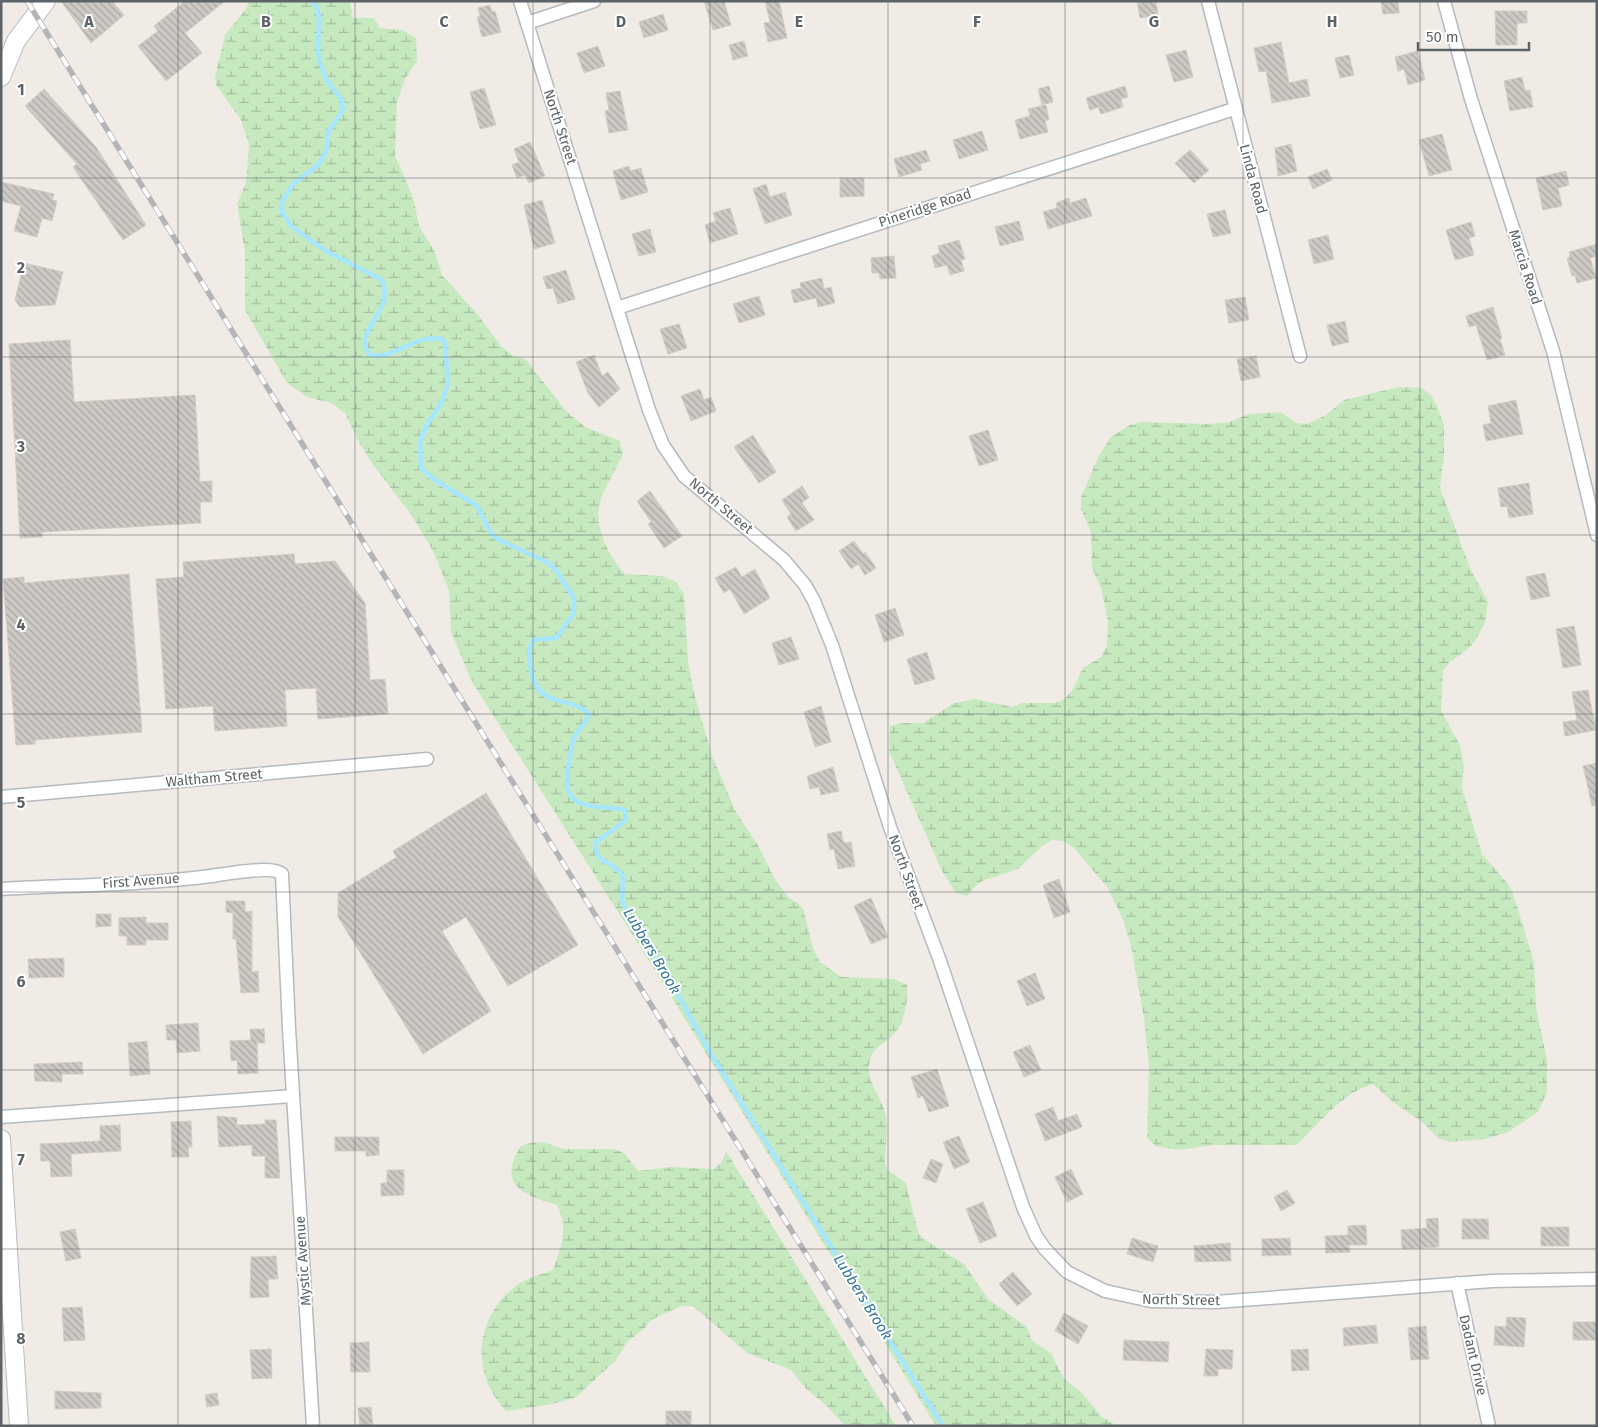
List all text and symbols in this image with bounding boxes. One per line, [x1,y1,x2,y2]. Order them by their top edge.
text: A [83,12,94,31]
text: B [261,12,271,31]
text: C [439,12,449,31]
text: D [616,12,626,31]
text: E [795,12,803,31]
text: F [973,12,981,31]
text: G [1149,12,1159,31]
text: H [1327,12,1337,31]
scale bar [1418,20,1529,52]
text: 50 m [1426,28,1459,46]
text: 1 [17,80,25,99]
street label: North Street [540,87,580,168]
street label: Linda Road [1236,142,1270,216]
street label: Pineridge Road [877,185,973,231]
street label: Marcia Road [1505,227,1545,307]
text: 2 [17,258,25,277]
text: 3 [16,437,25,456]
street label: North Street [686,474,757,538]
text: 4 [16,615,26,634]
street label: Waltham Street [165,765,264,791]
text: 5 [17,793,26,812]
street label: North Street [885,832,928,912]
street label: First Avenue [102,870,180,892]
water label: Lubbers Brook [619,905,685,997]
text: 6 [16,972,26,991]
text: 7 [17,1150,25,1169]
street label: Mystic Avenue [291,1215,315,1307]
water label: Lubbers Brook [830,1251,896,1343]
street label: North Street [1142,1291,1221,1309]
street label: Dadant Drive [1455,1313,1491,1397]
text: 8 [16,1329,26,1348]

